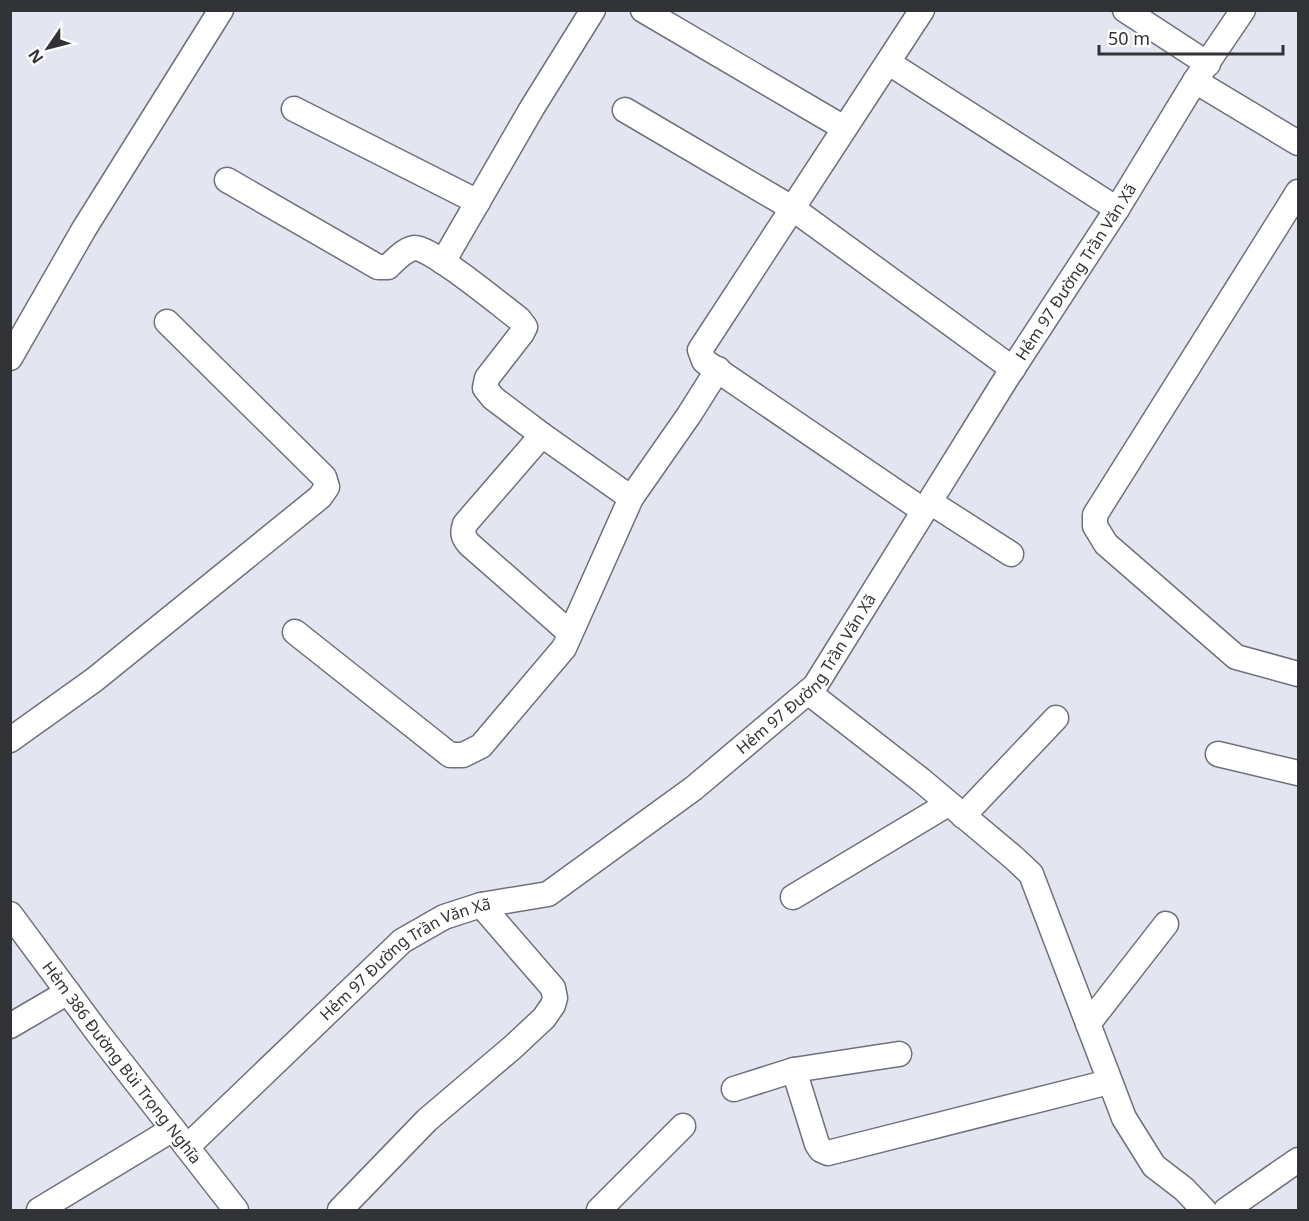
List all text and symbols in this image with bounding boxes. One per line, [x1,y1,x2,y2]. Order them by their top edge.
north arrow [18,18,78,78]
scale bar [1099,18,1284,56]
text: 50 m [1108,26,1150,50]
text: N [23,45,48,68]
street label: Hẻm 97 Đường Trần Văn Xã [1010,179,1141,365]
street label: Hẻm 97 Đường Trần Văn Xã [731,589,881,759]
street label: Hẻm 97 Đường Trần Văn Xã [315,893,492,1025]
street label: Hẻm 386 Đường Bùi Trọng Nghĩa [38,957,207,1168]

